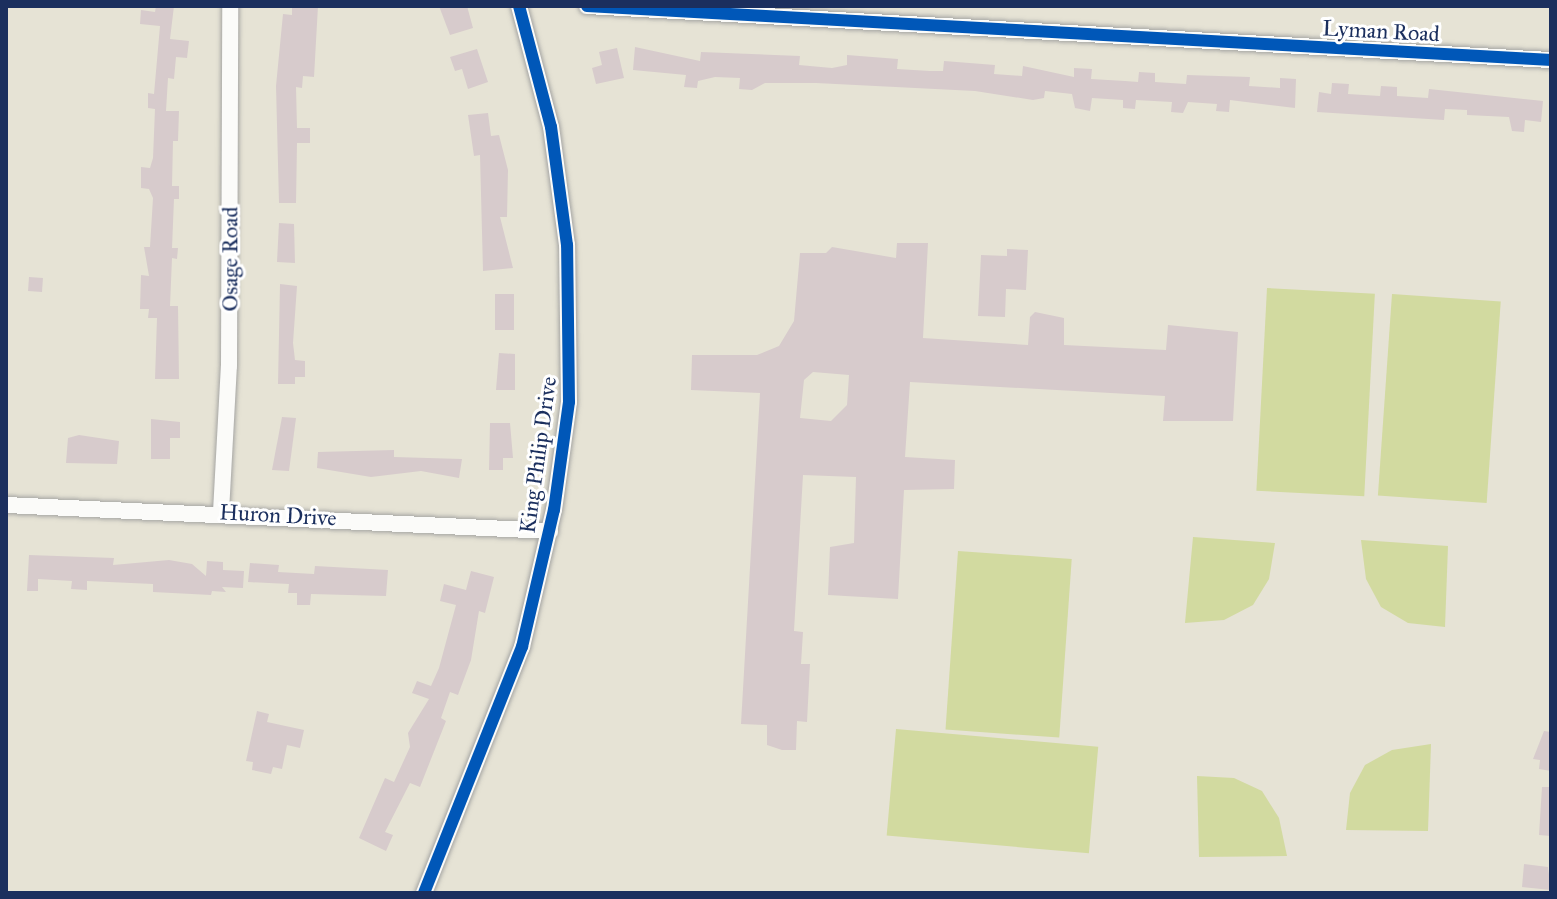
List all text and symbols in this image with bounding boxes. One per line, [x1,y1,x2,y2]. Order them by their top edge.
street label: Lyman Road [1322,15,1440,47]
street label: Osage Road [217,206,243,312]
street label: King Philip Drive [514,375,562,535]
street label: Huron Drive [219,499,337,531]

